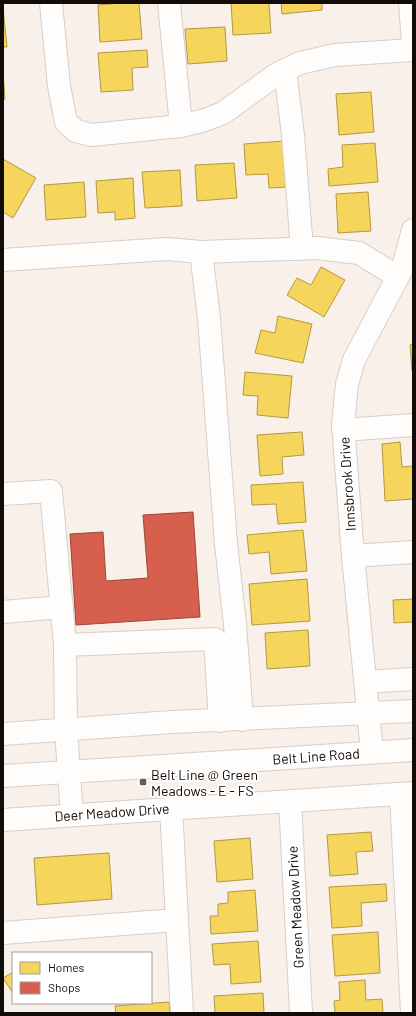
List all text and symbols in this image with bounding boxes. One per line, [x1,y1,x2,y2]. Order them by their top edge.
street label: Innsbrook Drive [335,436,359,532]
street label: Belt Line Road [272,744,360,768]
place label: Belt Line @ Green Meadows - E - FS [151,766,258,799]
marker: Belt Line @ Green Meadows - E - FS [138,777,148,787]
street label: Deer Meadow Drive [54,800,170,824]
street label: Green Meadow Drive [283,845,307,969]
legend [12,952,152,1004]
text: Homes [48,960,85,974]
text: Shops [48,980,81,994]

